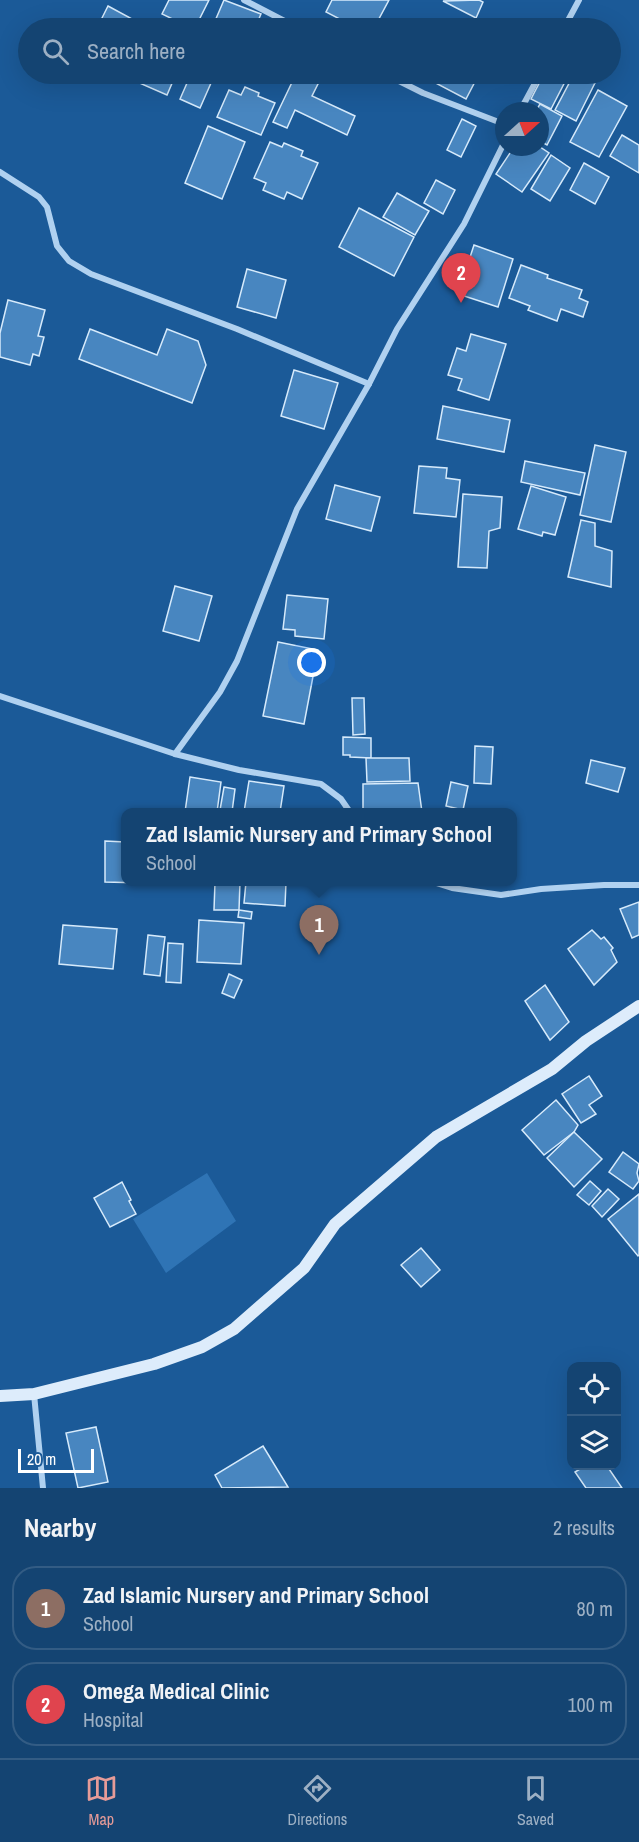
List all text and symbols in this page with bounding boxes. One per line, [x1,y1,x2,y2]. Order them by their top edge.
search box [18,18,621,84]
icon: search [39,35,72,68]
text: Search here [87,36,185,66]
north arrow [495,102,549,156]
pin: 2 [442,254,480,303]
your location [297,648,326,677]
popup [121,808,517,886]
text: Zad Islamic Nursery and Primary School [146,819,492,849]
text: School [146,849,196,876]
pin: 1 [300,906,338,955]
map controls [567,1362,621,1470]
button: locate [567,1362,621,1416]
button: layers [567,1416,621,1470]
scale bar [18,1446,94,1474]
text: 20 m [27,1448,56,1470]
text: Nearby [24,1510,96,1545]
text: 2 results [553,1514,615,1541]
text: Zad Islamic Nursery and Primary School [83,1580,429,1610]
text: 1 [41,1595,50,1622]
text: 80 m [577,1595,613,1622]
text: School [83,1610,133,1637]
text: Omega Medical Clinic [83,1676,270,1706]
text: 2 [41,1691,50,1718]
text: 100 m [567,1691,613,1718]
text: Hospital [83,1706,143,1733]
tab: Map [85,1772,118,1830]
tab: Directions [287,1772,347,1830]
tab: Saved [517,1772,554,1830]

